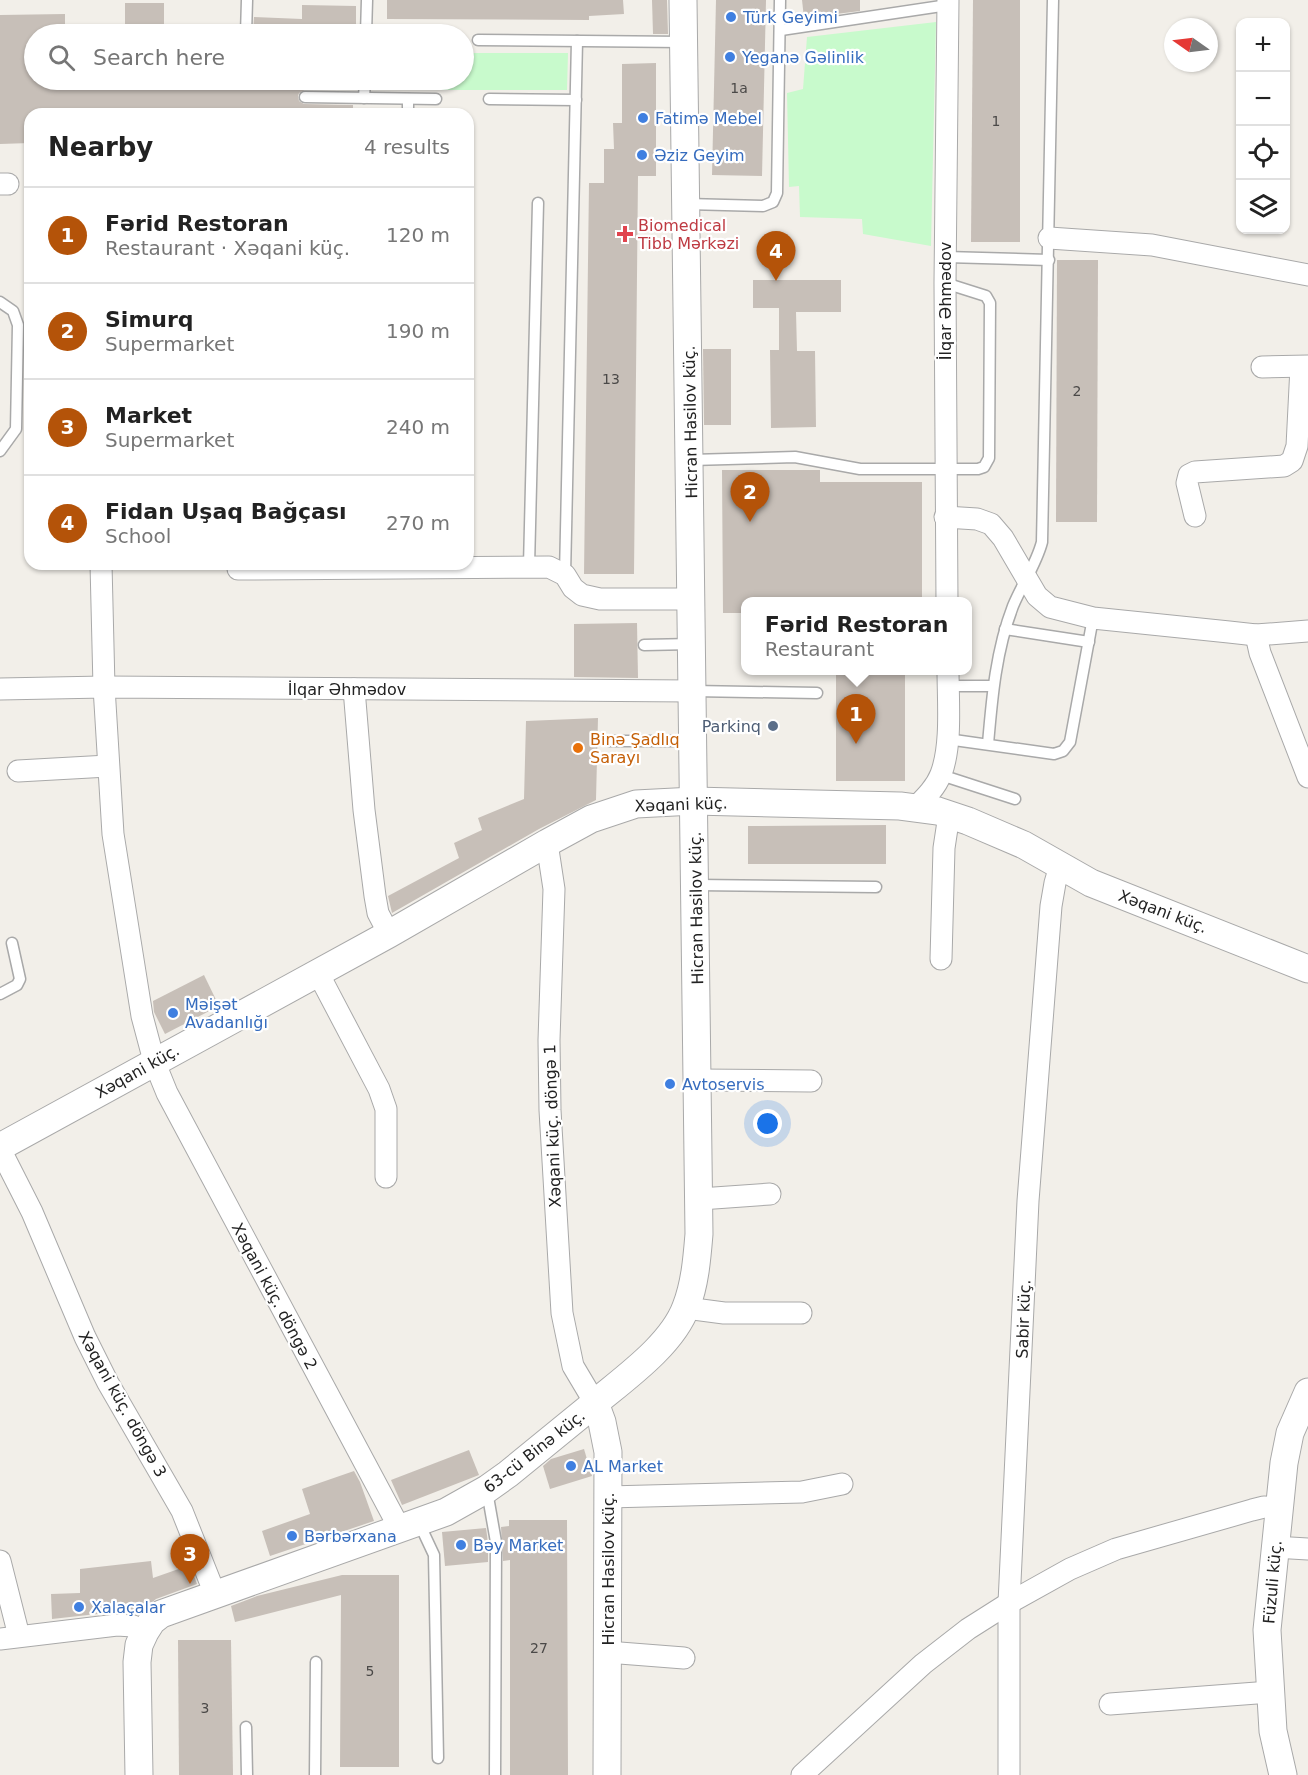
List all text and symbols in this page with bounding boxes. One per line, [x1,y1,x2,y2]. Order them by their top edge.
place label: Türk Geyimi [742,8,838,27]
marker: Türk Geyimi [724,10,738,24]
north arrow [1164,18,1218,72]
map controls [1236,18,1290,234]
button: + [1236,18,1290,72]
search box [24,24,474,90]
icon: search [45,41,78,74]
text: Search here [93,45,225,70]
place label: Yeganə Gəlinlik [741,48,865,67]
marker: Yeganə Gəlinlik [723,50,737,64]
button: − [1236,72,1290,126]
house number: 1a [730,80,748,96]
place label: Fatimə Mebel [655,109,762,128]
marker: Fatimə Mebel [636,111,650,125]
house number: 1 [992,113,1000,129]
button: locate [1236,126,1290,180]
text: Nearby [48,132,153,162]
text: 4 results [364,135,450,159]
place label: Əziz Geyim [654,146,745,165]
marker: Əziz Geyim [635,148,649,162]
button: layers [1236,180,1290,234]
text: Fərid Restoran [105,211,289,236]
place label: Biomedical Tibb Mərkəzi [637,216,739,253]
text: 1 [61,223,74,247]
text: 120 m [386,223,450,247]
marker: Biomedical Tibb Mərkəzi [616,225,634,243]
pin: 4 [756,232,796,281]
text: Restaurant · Xəqani küç. [105,236,350,260]
street label: İlqar Əhmədov [936,242,955,360]
text: Simurq [105,307,194,332]
text: 2 [61,319,74,343]
text: 190 m [386,319,450,343]
text: Supermarket [105,332,234,356]
street label: Hicran Hasilov küç. [680,345,701,499]
house number: 13 [602,371,620,387]
house number: 2 [1073,383,1081,399]
text: Market [105,403,192,428]
text: 3 [61,415,74,439]
text: 240 m [386,415,450,439]
text: Supermarket [105,428,234,452]
pin: 2 [730,472,770,522]
text: Fidan Uşaq Bağçası [105,499,347,524]
text: 4 [61,511,74,535]
text: 270 m [386,511,450,535]
text: School [105,524,171,548]
popup [741,597,972,675]
text: Fərid Restoran [765,612,948,637]
text: Restaurant [765,637,874,661]
street label: İlqar Əhmədov [288,680,406,699]
pin: 1 [836,694,876,744]
place label: Parkinq [702,717,761,736]
marker: Parkinq [766,719,780,733]
place label: Binə Şadlıq Sarayı [590,730,680,767]
marker: Binə Şadlıq Sarayı [571,741,585,755]
street label: Xəqani küç. [634,793,728,816]
street label: Hicran Hasilov küç. [686,831,707,985]
street label: Xəqani küç. [1116,886,1210,937]
place label: Məişət Avadanlığı [185,995,268,1032]
marker: Məişət Avadanlığı [166,1006,180,1020]
street label: Xəqani küç. [92,1041,183,1102]
street label: Xəqani küç. döngə 1 [540,1044,565,1208]
place label: Avtoservis [682,1075,765,1094]
marker: Avtoservis [663,1077,677,1091]
your location [753,1109,782,1138]
street label: Xəqani küç. döngə 2 [228,1220,321,1373]
street label: Sabir küç. [1013,1279,1034,1359]
street label: Xəqani küç. döngə 3 [75,1328,171,1480]
street label: 63-cü Binə küç. [480,1406,589,1497]
place label: AL Market [583,1457,663,1476]
marker: AL Market [564,1459,578,1473]
street label: Hicran Hasilov küç. [599,1492,618,1646]
place label: Bərbərxana [304,1527,397,1546]
marker: Bərbərxana [285,1529,299,1543]
pin: 3 [170,1534,210,1584]
place label: Bəy Market [473,1536,563,1555]
marker: Bəy Market [454,1538,468,1552]
street label: Füzuli küç. [1259,1539,1286,1625]
place label: Xalaçalar [91,1598,166,1617]
marker: Xalaçalar [72,1600,86,1614]
house number: 27 [530,1640,548,1656]
house number: 5 [366,1663,374,1679]
house number: 3 [201,1700,209,1716]

